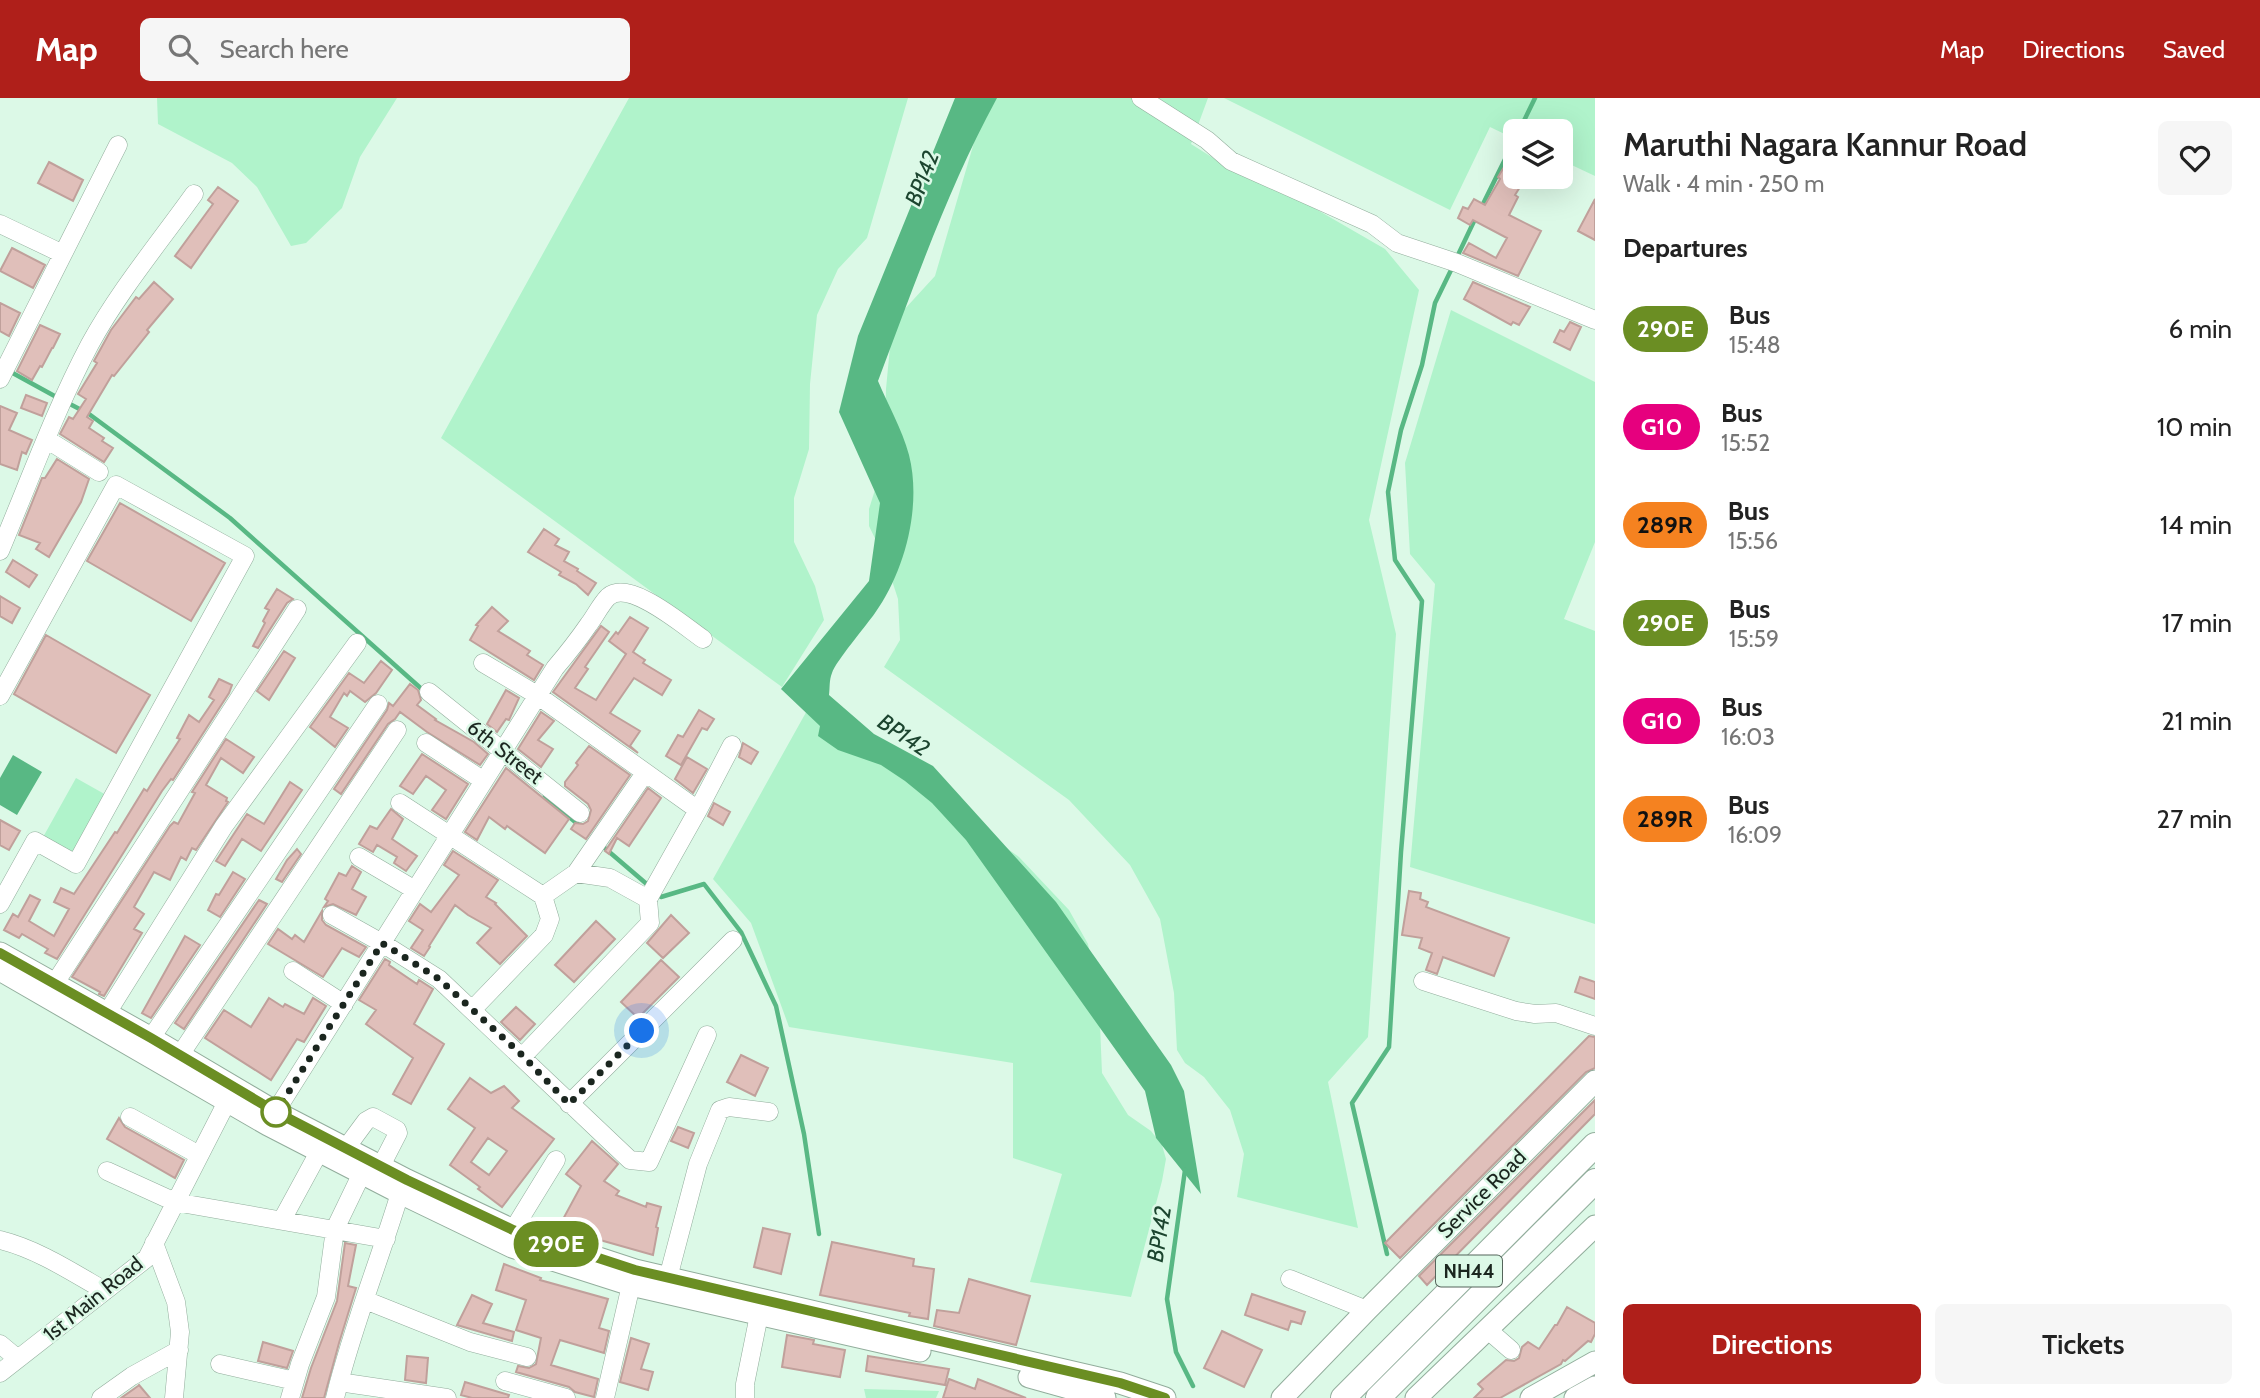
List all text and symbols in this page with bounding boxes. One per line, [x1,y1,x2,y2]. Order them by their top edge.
search box [140,18,630,81]
text: Map [35,29,98,69]
icon: search [164,30,202,68]
text: Search here [220,33,349,65]
text: Map [1940,35,1984,64]
text: Directions [2022,35,2125,64]
text: Saved [2163,35,2225,64]
map controls [1503,119,1573,189]
button: layers [1503,119,1573,189]
button: heart [2158,121,2232,195]
text: Maruthi Nagara Kannur Road [1623,124,2027,164]
water label: BP142 [899,146,945,210]
text: Walk · 4 min · 250 m [1623,170,1825,198]
text: Departures [1623,232,1747,264]
text: Bus [1729,299,1770,331]
text: 6 min [2169,313,2232,345]
text: 290E [1637,314,1694,343]
text: 15:48 [1729,331,1781,359]
text: Bus [1721,397,1762,429]
text: 10 min [2157,411,2232,443]
text: G10 [1641,412,1682,441]
text: 15:52 [1721,429,1770,457]
text: Bus [1728,495,1769,527]
text: 14 min [2160,509,2232,541]
text: 289R [1637,510,1693,539]
text: 15:56 [1728,527,1778,555]
text: Bus [1729,593,1770,625]
text: 17 min [2162,607,2232,639]
text: 290E [1637,608,1694,637]
text: 15:59 [1729,625,1779,653]
text: Bus [1721,691,1762,723]
text: 21 min [2161,705,2232,737]
text: G10 [1641,706,1682,735]
water label: BP142 [873,708,935,762]
street label: 6th Street [463,714,548,789]
text: 16:03 [1721,723,1775,751]
text: Bus [1728,789,1769,821]
text: 27 min [2157,803,2232,835]
text: 289R [1637,804,1693,833]
text: 16:09 [1728,821,1782,849]
your location [624,1013,659,1048]
unlabelled marker [261,1097,291,1127]
street label: Service Road [1432,1144,1531,1243]
water label: BP142 [1141,1204,1177,1264]
line badge: 290E [507,1221,605,1267]
text: 290E [528,1229,584,1258]
street label: 1st Main Road [38,1251,147,1346]
road number: NH44 [1436,1256,1502,1287]
button: Directions [1623,1304,1921,1384]
button: Tickets [1935,1304,2232,1384]

